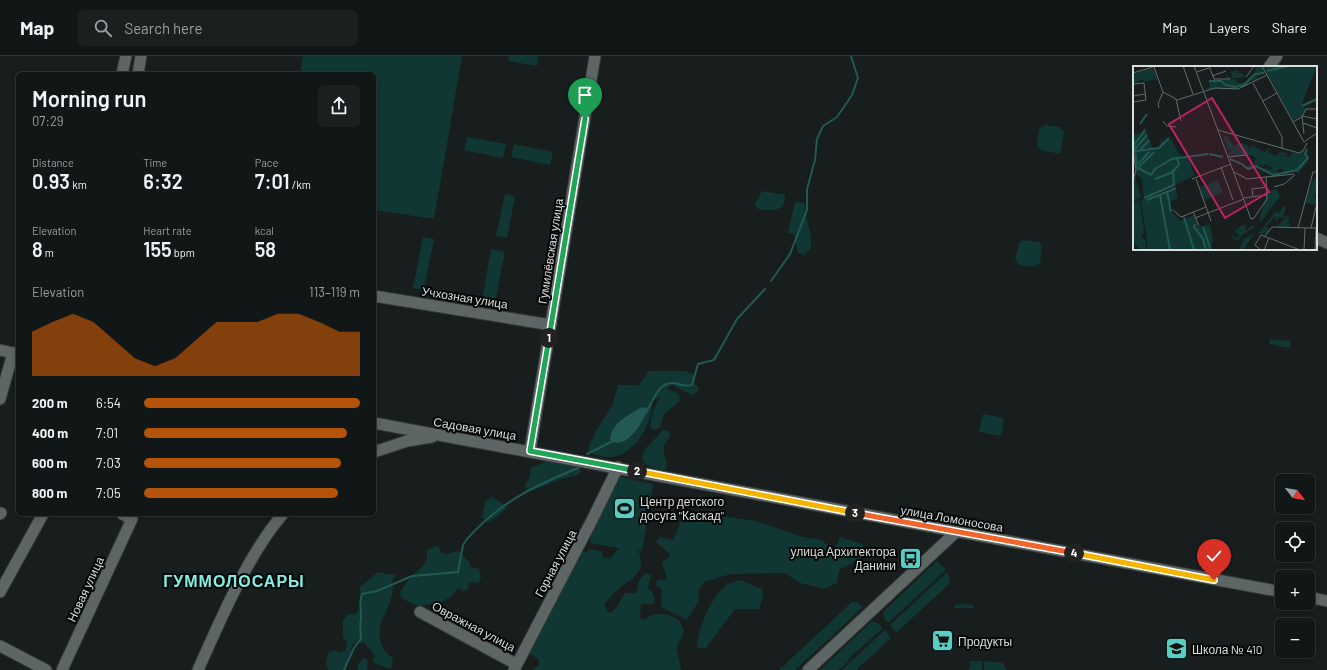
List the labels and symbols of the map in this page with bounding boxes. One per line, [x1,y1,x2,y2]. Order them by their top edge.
inset map [1133,66,1317,250]
pin [568,78,602,119]
street label: Гумилёвская улица [535,197,566,305]
street label: Учхозная улица [421,283,509,312]
pin: 1 [539,328,559,348]
street label: Садовая улица [432,414,518,443]
pin: 2 [627,461,647,481]
north arrow [1275,474,1315,514]
place label: Центр детского досуга "Каскад" [640,494,725,523]
sports icon: Центр детского досуга "Каскад" [612,495,638,521]
street label: улица Ломоносова [899,502,1005,535]
pin: 3 [845,503,865,523]
street label: Горная улица [531,527,580,600]
pin [1197,539,1231,580]
pin: 4 [1064,543,1084,563]
place label: улица Архитектора Данини [791,544,896,573]
bus stop icon: улица Архитектора Данини [898,545,924,571]
street label: Новая улица [64,554,107,624]
district label: ГУММОЛОСАРЫ [163,571,305,590]
street label: Овражная улица [430,598,518,655]
supermarket icon: Продукты [929,628,955,654]
place label: Продукты [958,634,1012,649]
school or university icon: Школа № 410 [1164,636,1190,662]
place label: Школа № 410 [1192,642,1263,656]

